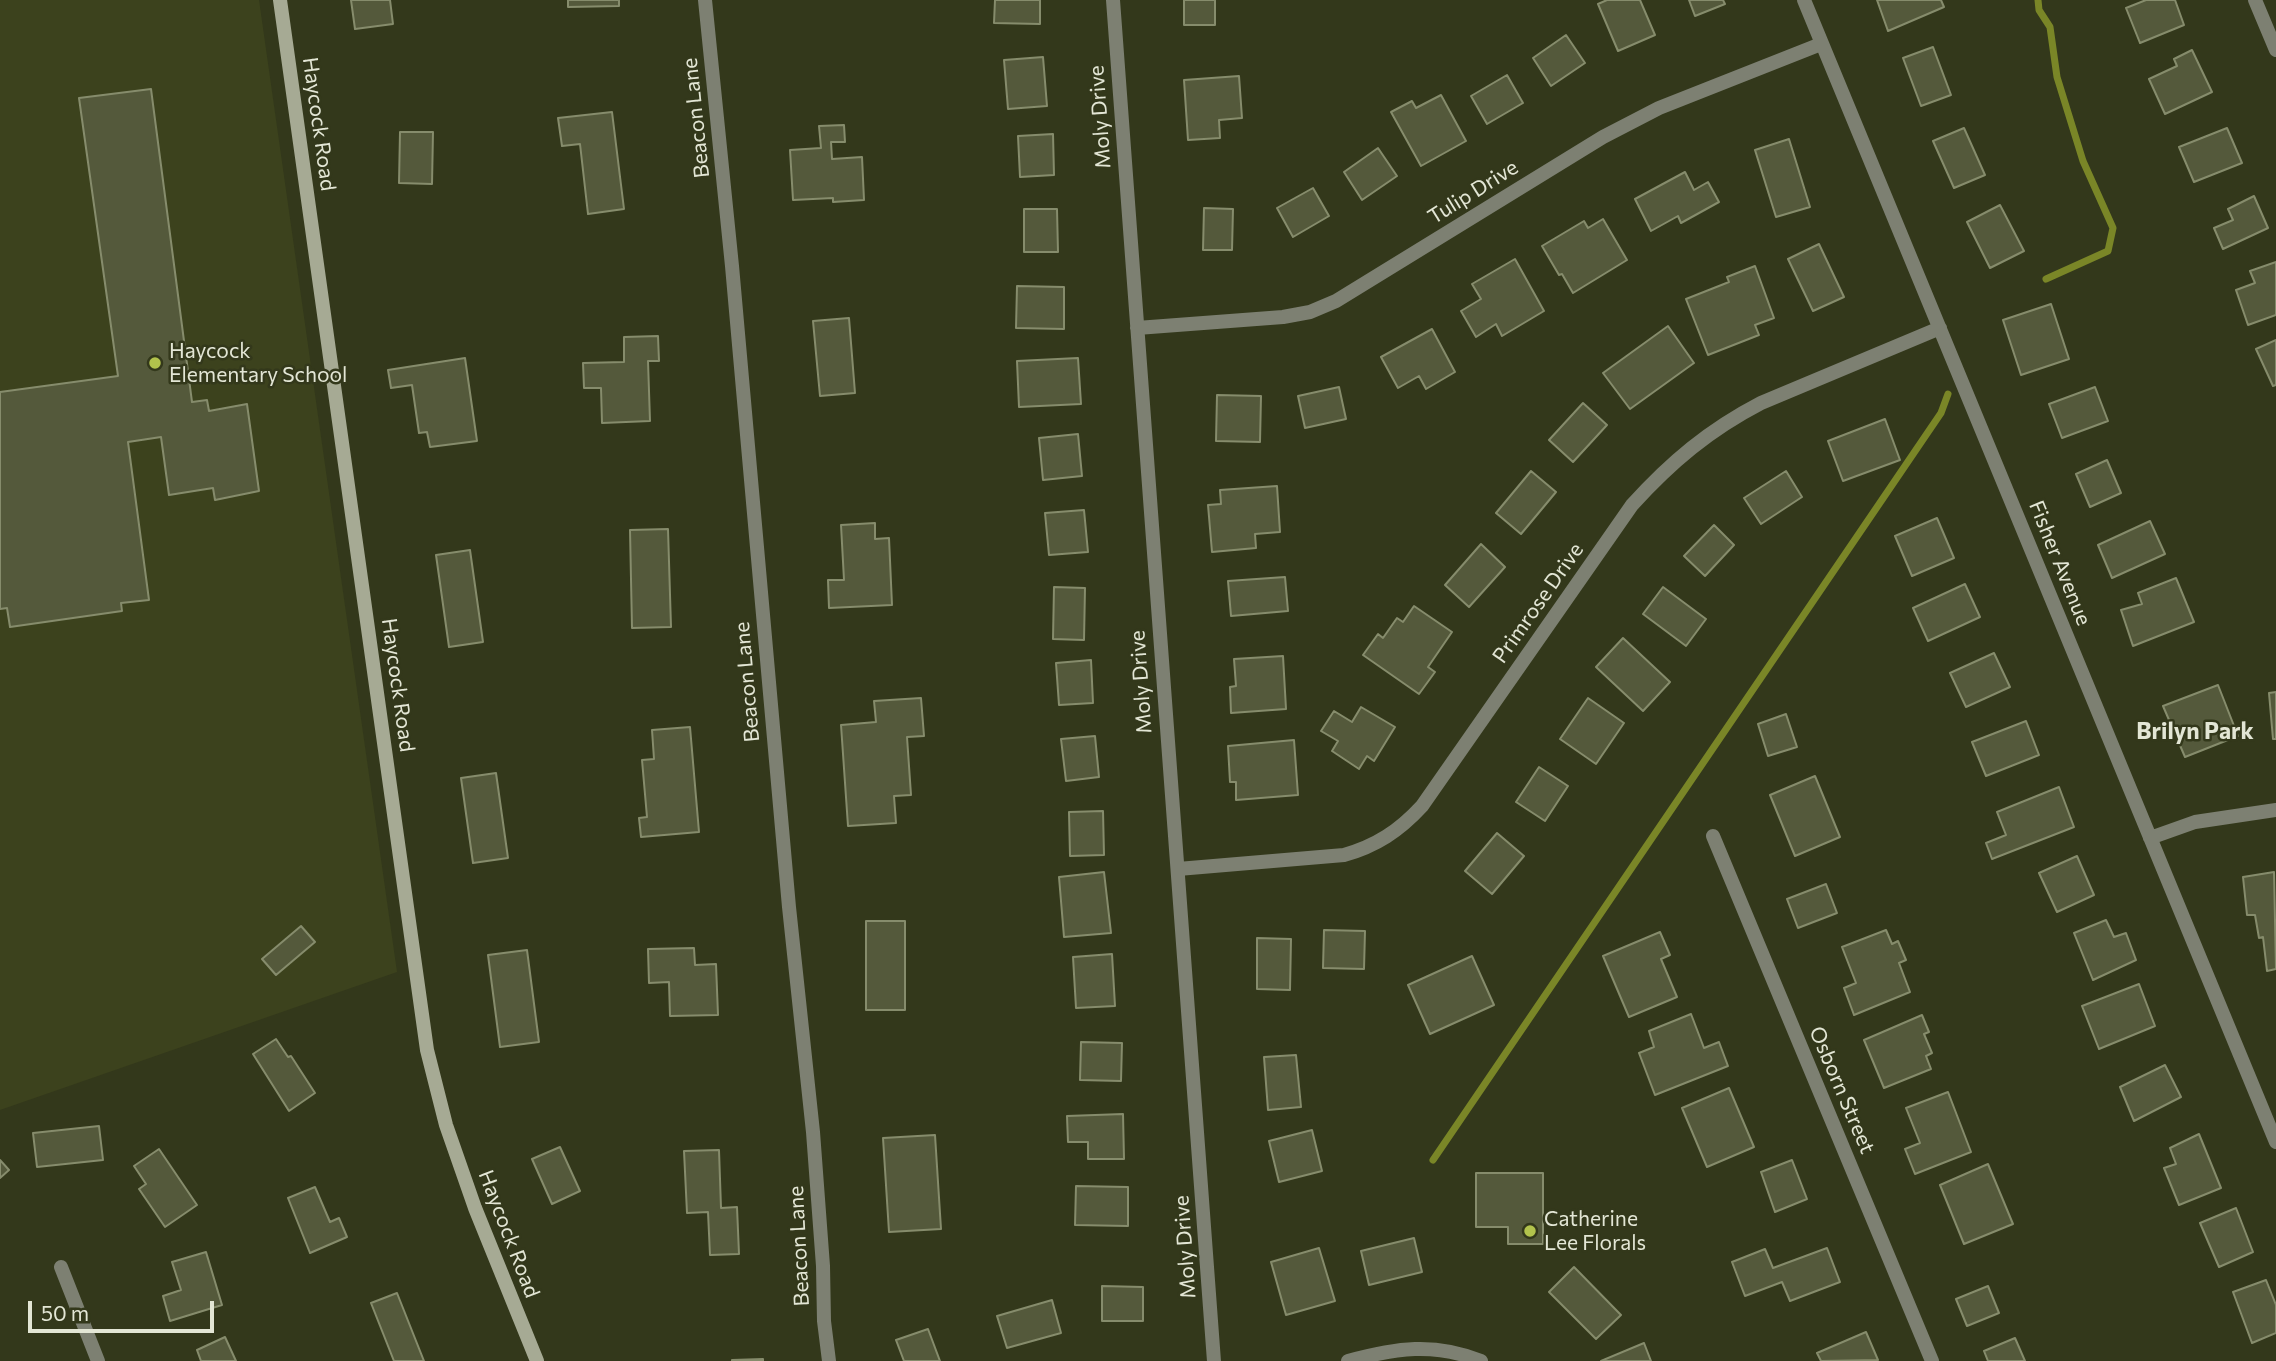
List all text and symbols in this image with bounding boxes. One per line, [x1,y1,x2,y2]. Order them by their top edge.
street label: Haycock Road [297,56,341,192]
street label: Beacon Lane [677,57,715,179]
street label: Moly Drive [1084,64,1116,170]
street label: Tulip Drive [1423,154,1523,230]
place label: Haycock Elementary School [169,338,347,388]
marker: Haycock Elementary School [147,355,163,371]
street label: Fisher Avenue [2023,497,2097,629]
street label: Primrose Drive [1487,538,1589,668]
street label: Haycock Road [376,617,420,753]
street label: Beacon Lane [729,621,765,743]
street label: Moly Drive [1125,629,1157,735]
district label: Brilyn Park [2136,717,2254,745]
street label: Osborn Street [1804,1023,1880,1157]
street label: Haycock Road [473,1167,545,1301]
street label: Beacon Lane [783,1185,815,1307]
street label: Moly Drive [1169,1194,1201,1300]
place label: Catherine Lee Florals [1544,1206,1646,1256]
marker: Catherine Lee Florals [1522,1223,1538,1239]
scale bar [32,1288,217,1332]
text: 50 m [41,1300,89,1325]

